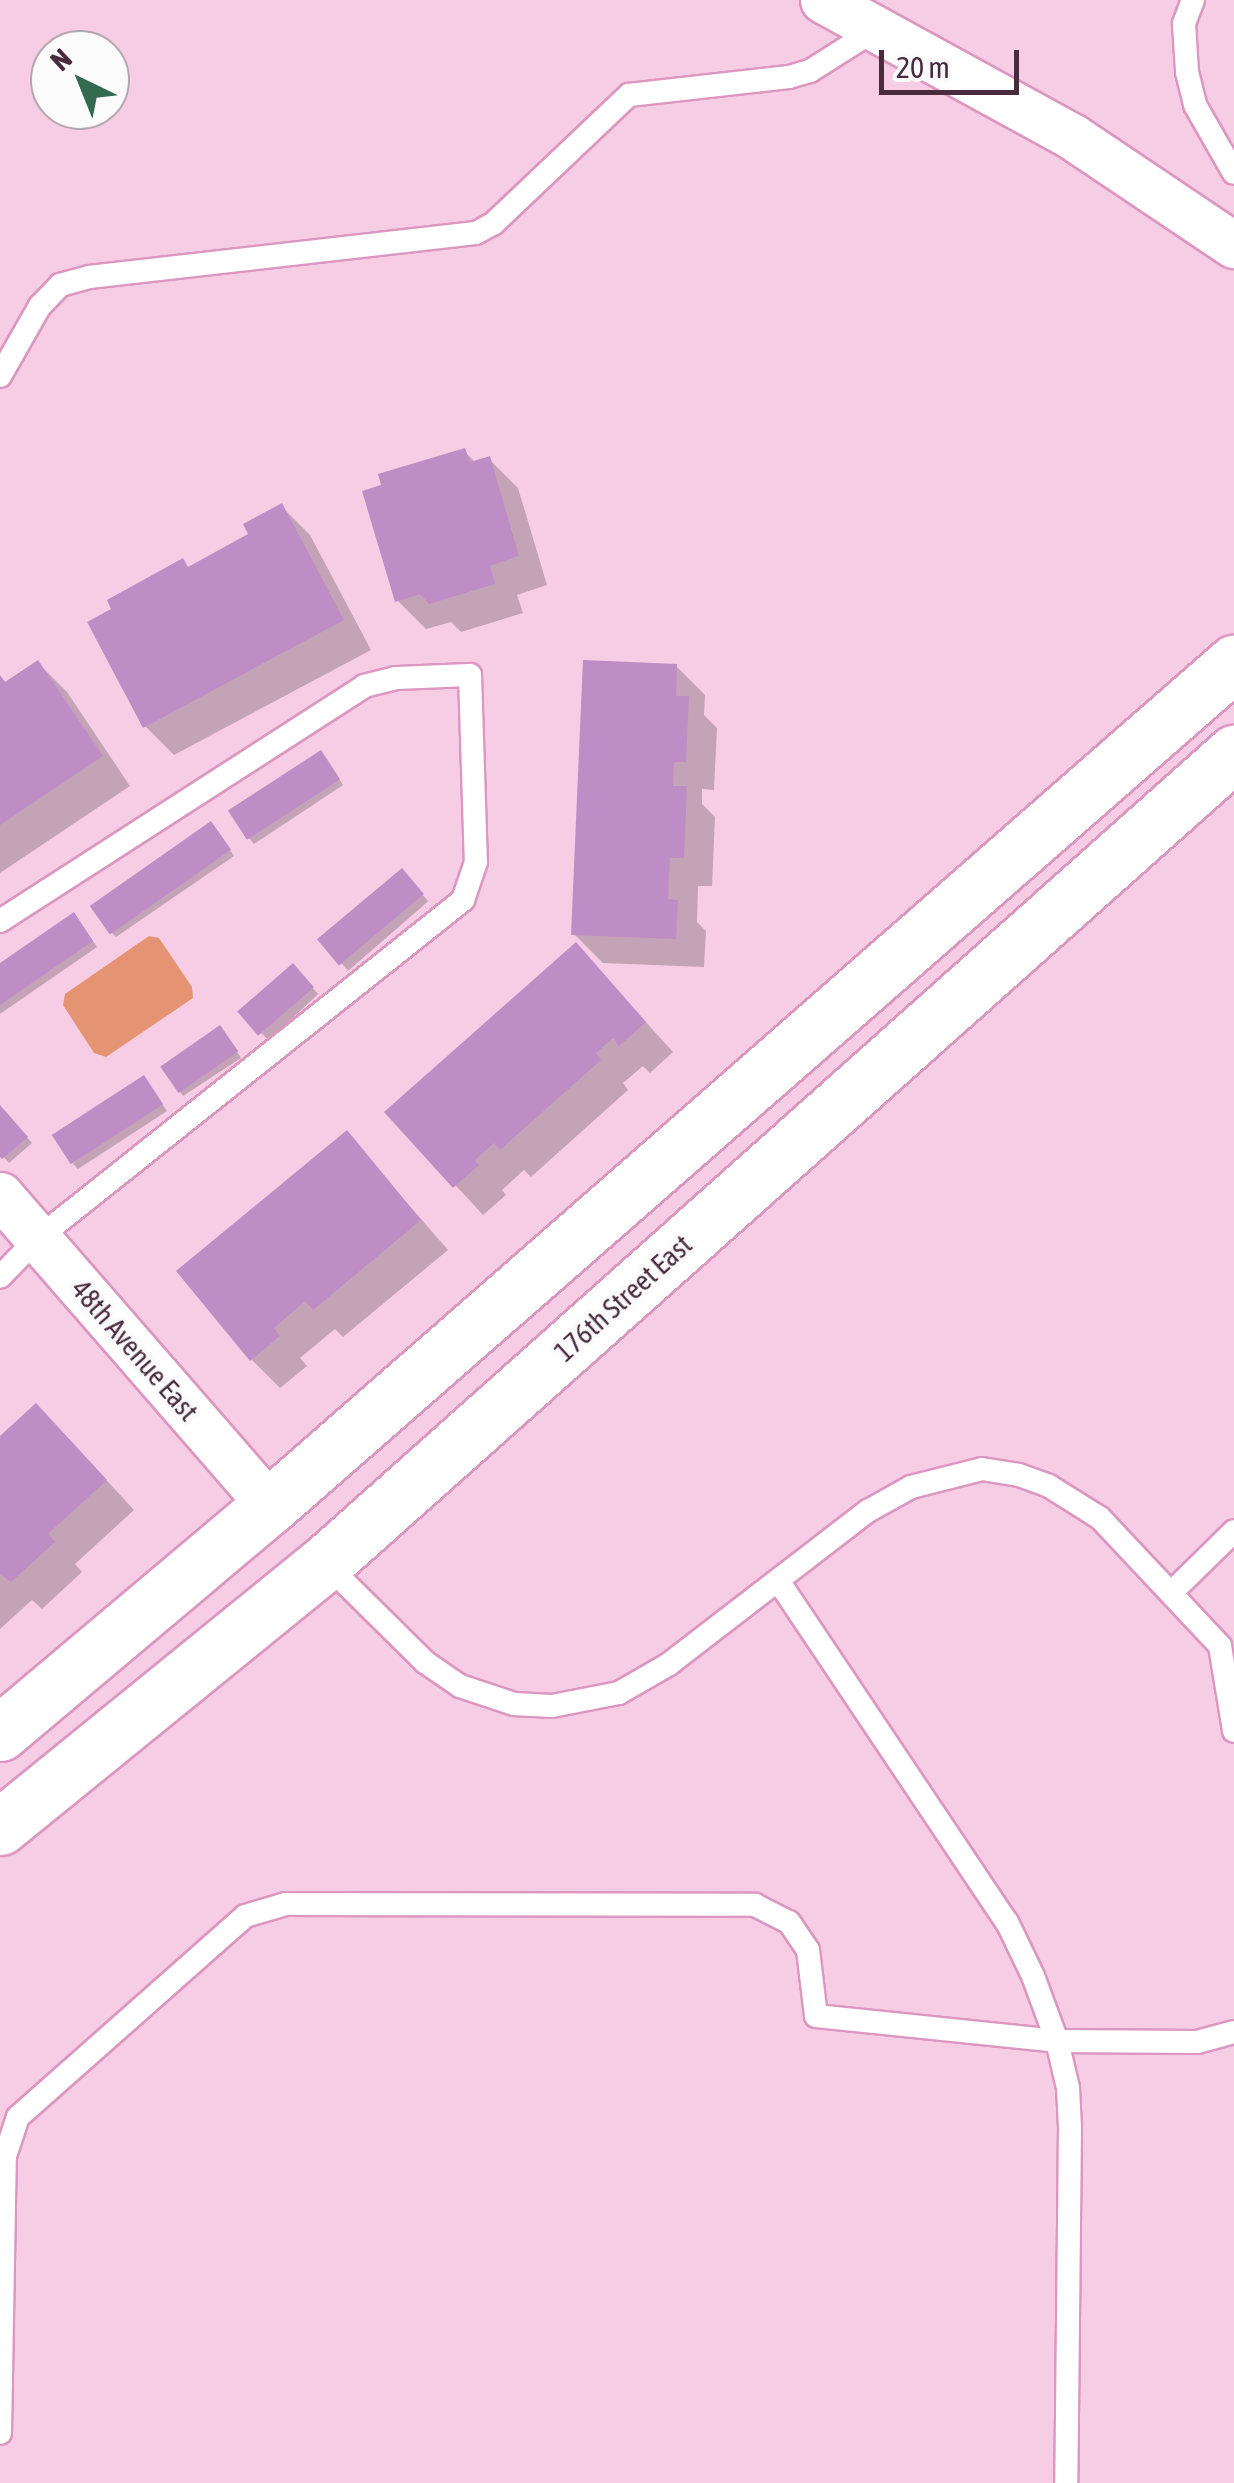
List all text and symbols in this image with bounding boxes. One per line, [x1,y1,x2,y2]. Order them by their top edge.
north arrow [30,30,130,130]
scale bar [884,30,1024,92]
text: N [44,42,78,77]
text: 20 m [896,50,950,84]
street label: 176th Street East [547,1228,699,1368]
street label: 48th Avenue East [65,1273,205,1427]

